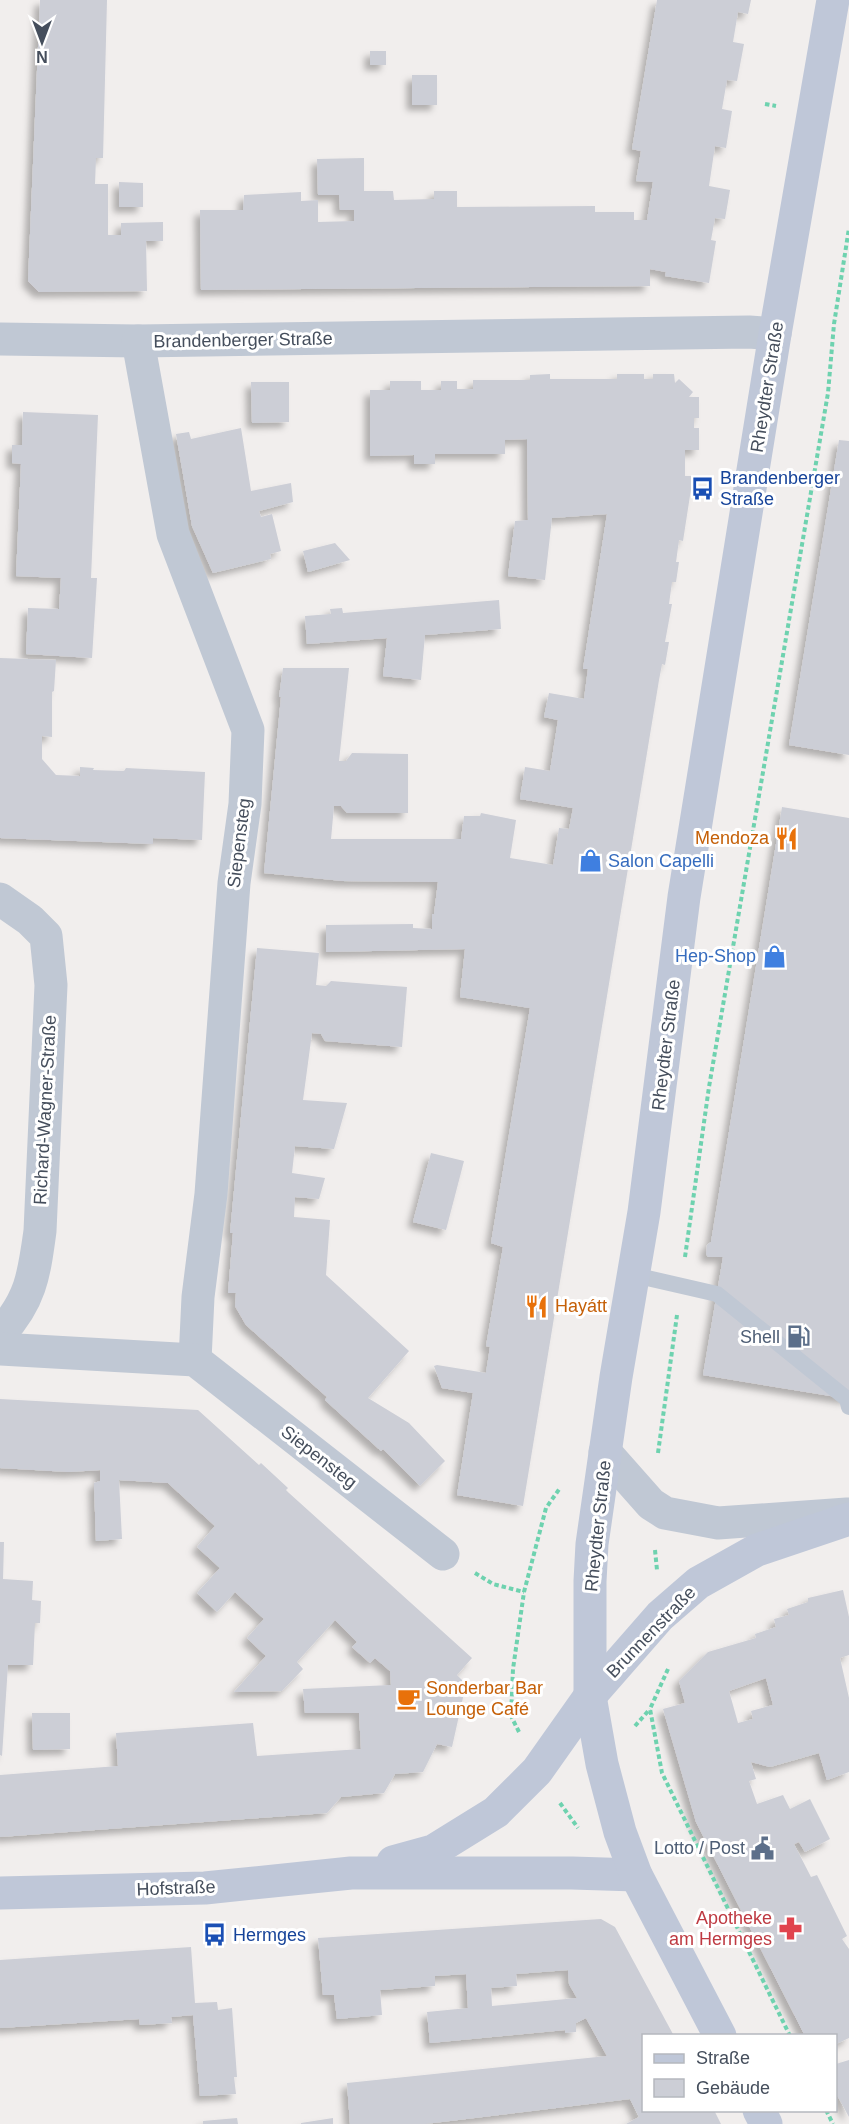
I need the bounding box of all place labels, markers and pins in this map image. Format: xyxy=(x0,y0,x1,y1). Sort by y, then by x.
place label: Brandenberger Straße xyxy=(720,468,840,509)
bus stop icon: Brandenberger Straße xyxy=(689,475,715,501)
restaurant icon: Mendoza xyxy=(774,825,800,851)
place label: Mendoza xyxy=(695,828,770,848)
shop icon: Salon Capelli xyxy=(577,848,603,874)
place label: Salon Capelli xyxy=(608,851,714,871)
shop icon: Hep-Shop xyxy=(761,943,787,969)
place label: Hep-Shop xyxy=(675,946,756,966)
restaurant icon: Hayátt xyxy=(524,1293,550,1319)
place label: Hayátt xyxy=(555,1296,607,1316)
fuel station icon: Shell xyxy=(785,1324,811,1350)
place label: Shell xyxy=(740,1327,780,1347)
place label: Sonderbar Bar Lounge Café xyxy=(426,1678,543,1719)
cafe icon: Sonderbar Bar Lounge Café xyxy=(395,1685,421,1711)
public building icon: Lotto / Post xyxy=(750,1835,776,1861)
place label: Lotto / Post xyxy=(654,1838,745,1858)
place label: Apotheke am Hermges xyxy=(669,1908,772,1949)
pharmacy icon: Apotheke am Hermges xyxy=(777,1915,803,1941)
bus stop icon: Hermges xyxy=(202,1922,228,1948)
place label: Hermges xyxy=(233,1925,306,1945)

